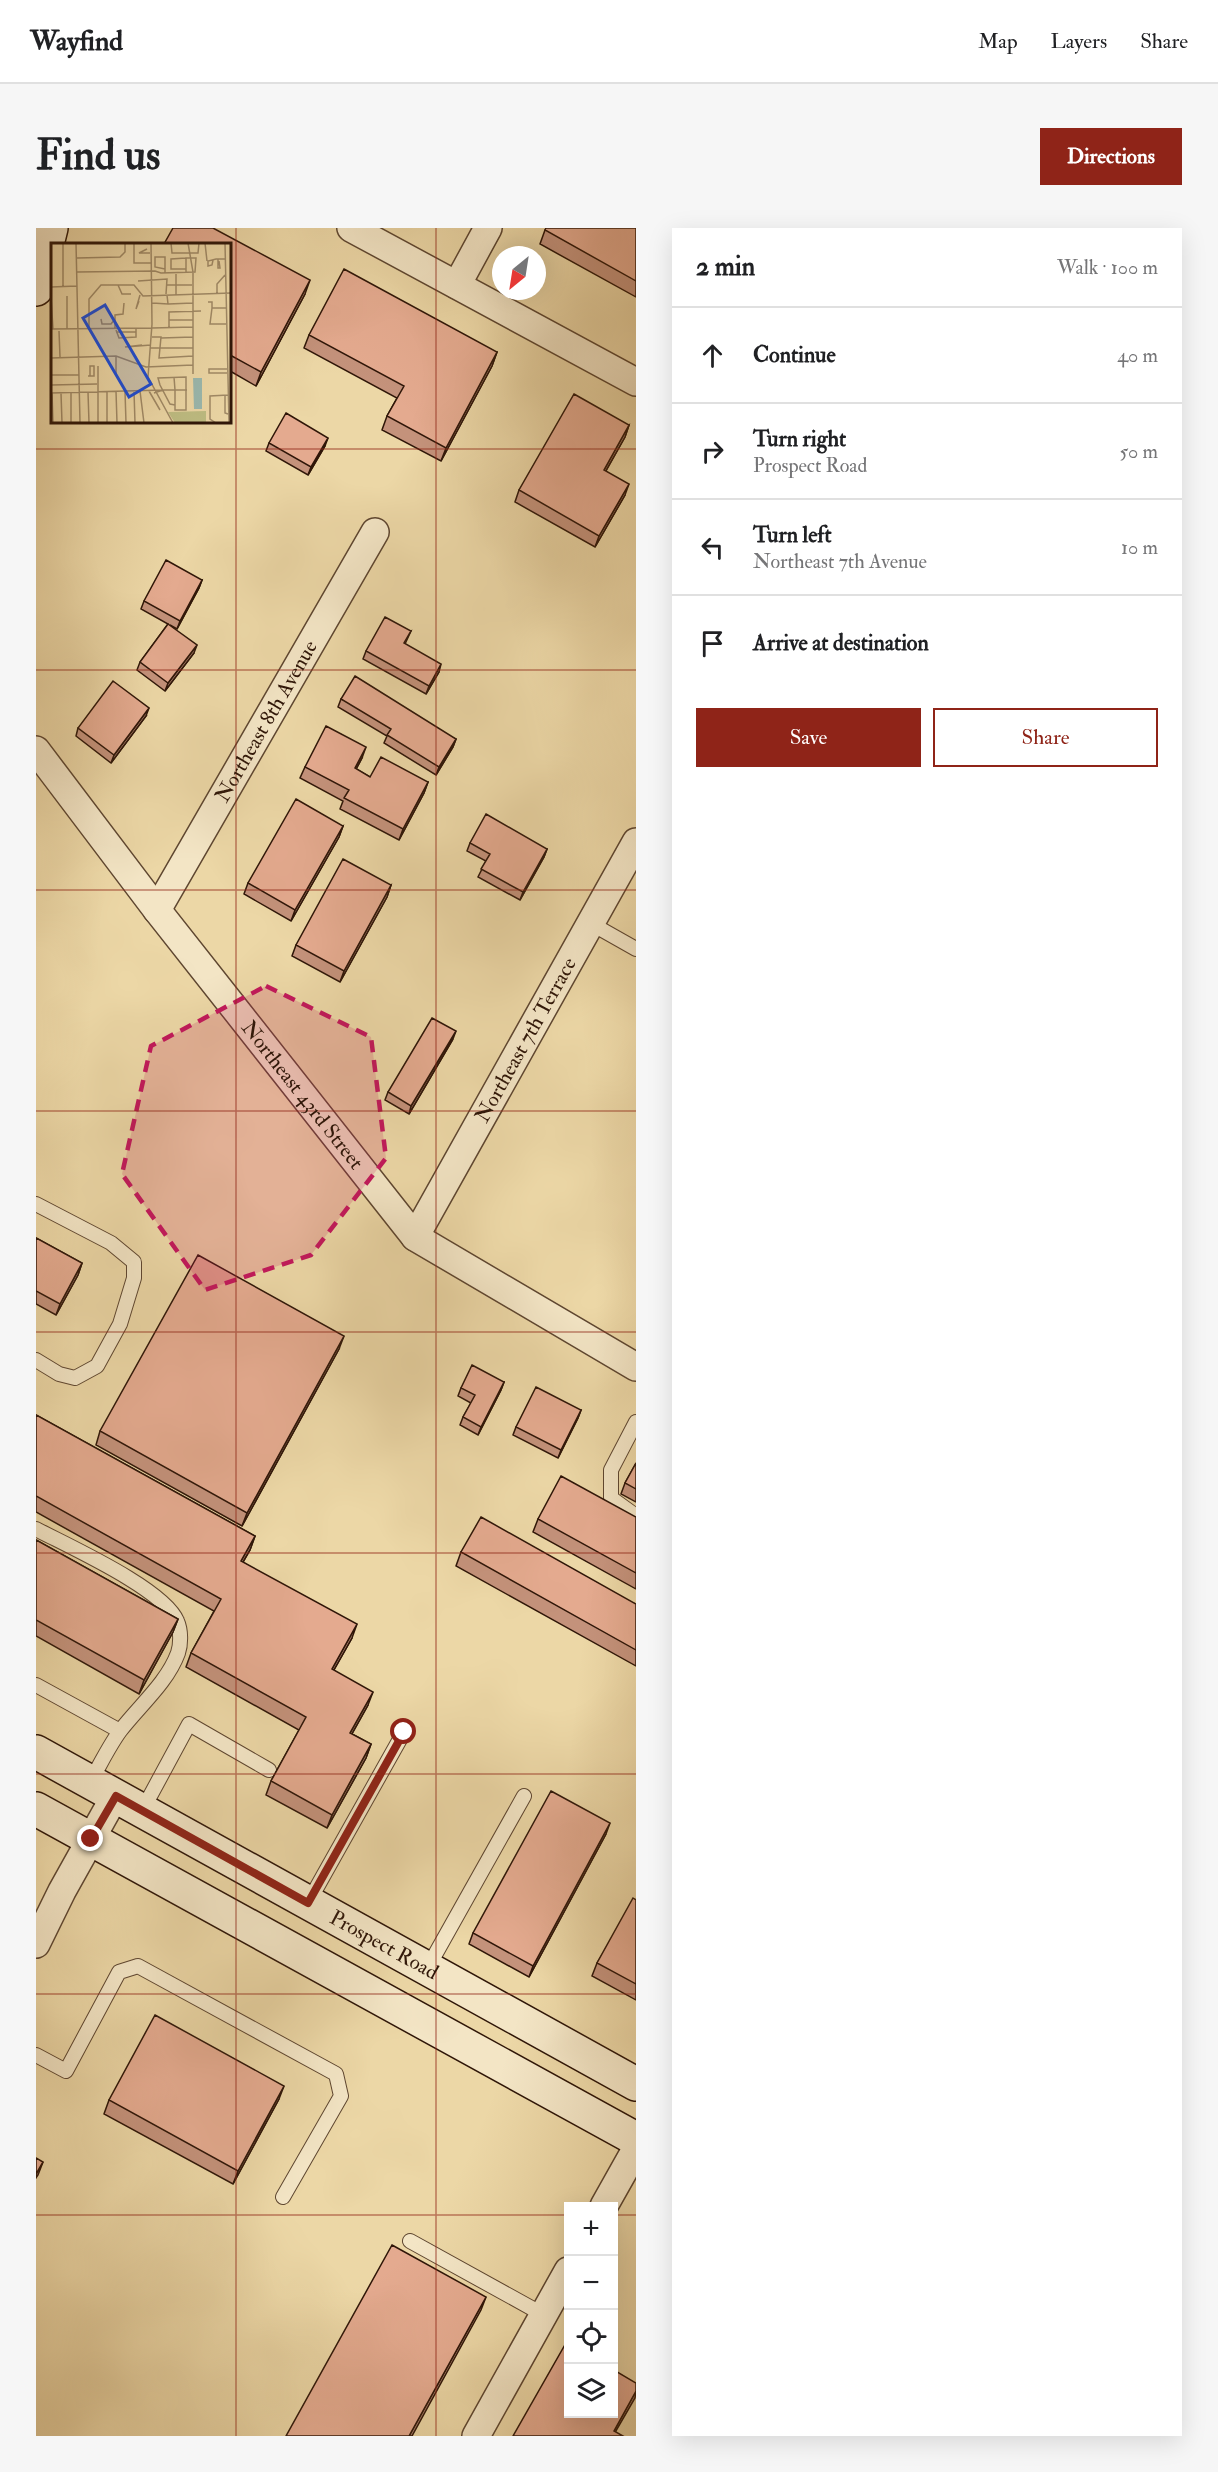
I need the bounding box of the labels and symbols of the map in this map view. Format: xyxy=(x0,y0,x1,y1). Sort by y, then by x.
inset map xyxy=(51,243,231,423)
north arrow xyxy=(492,246,546,300)
street label: Northeast 8th Avenue xyxy=(209,635,324,807)
street label: Northeast 7th Terrace xyxy=(469,952,583,1127)
street label: Northeast 43rd Street xyxy=(235,1015,370,1175)
route start xyxy=(390,1718,416,1744)
route end xyxy=(77,1825,103,1851)
street label: Prospect Road xyxy=(325,1904,444,1986)

